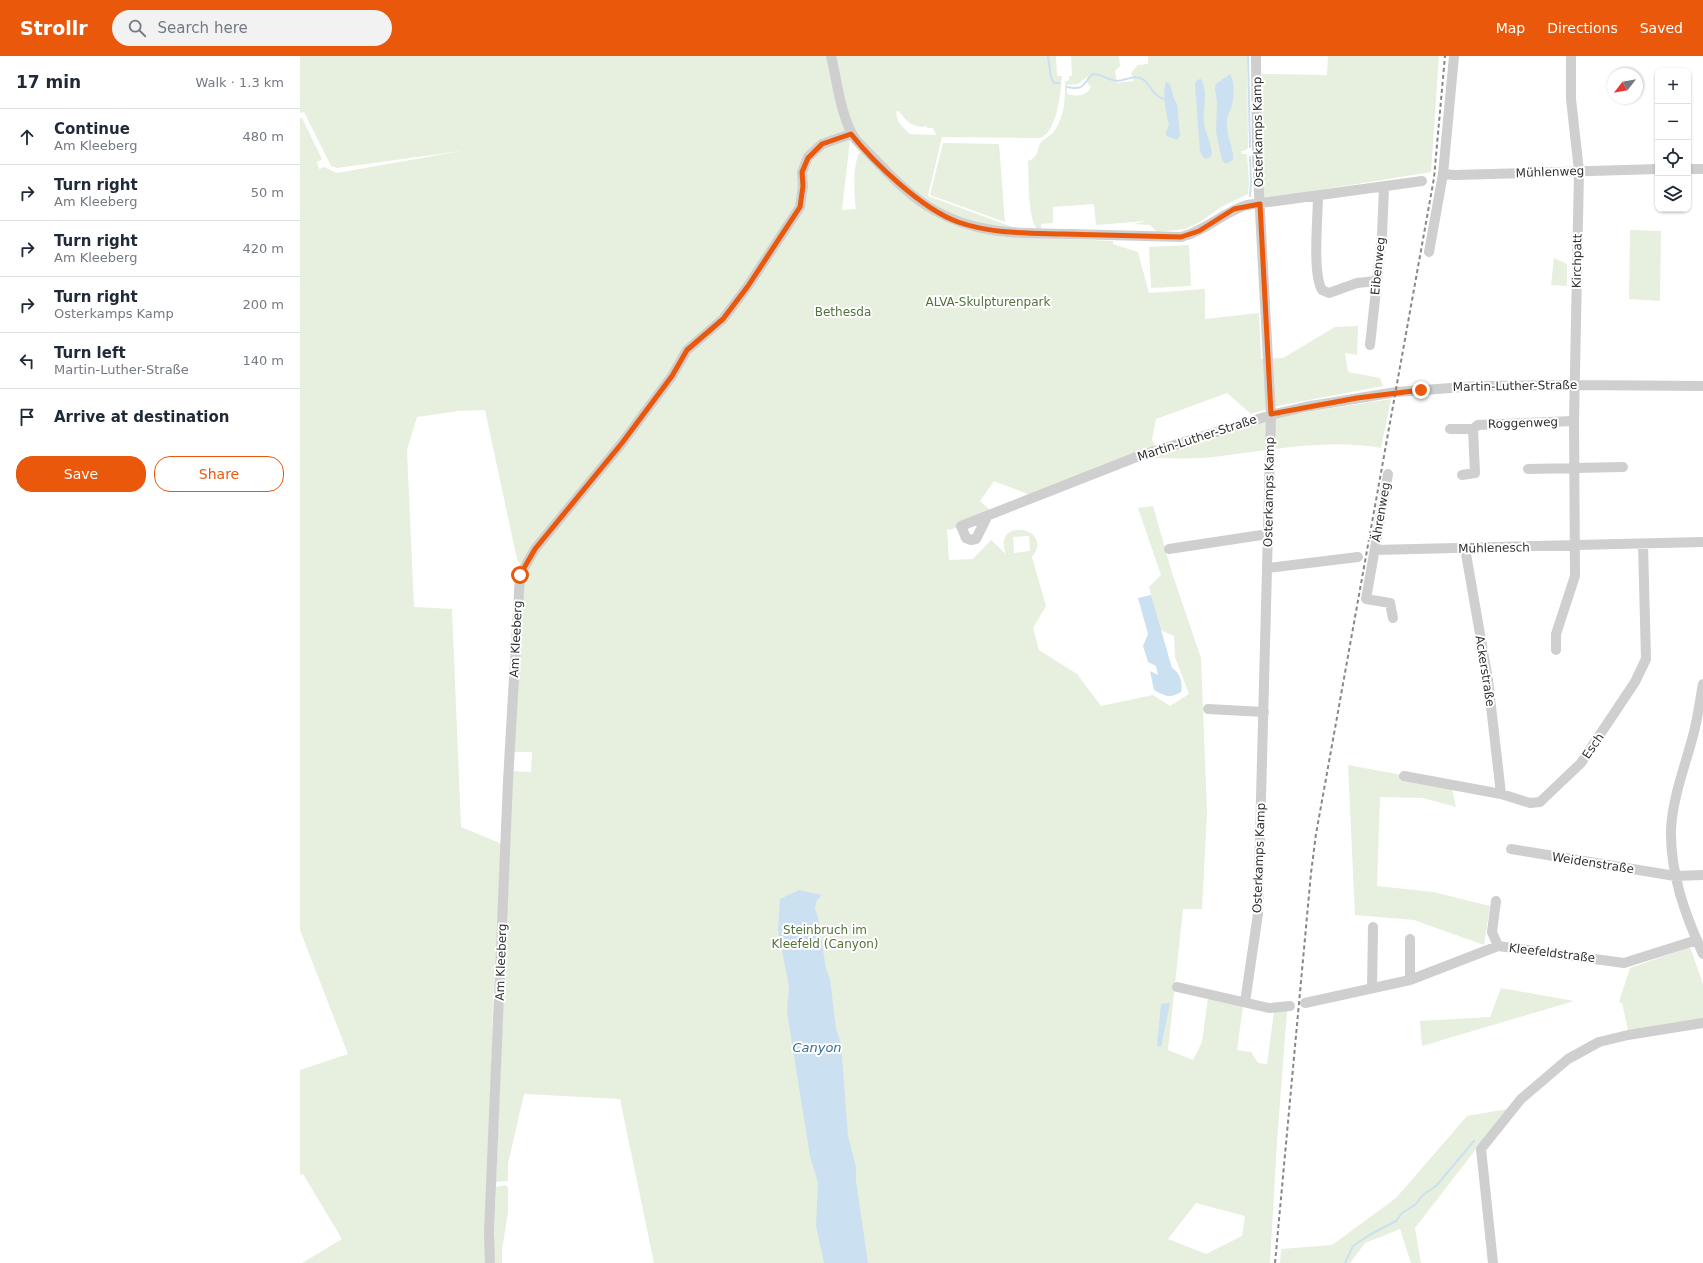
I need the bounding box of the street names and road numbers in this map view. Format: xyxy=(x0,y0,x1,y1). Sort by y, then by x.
street label: Osterkamps Kamp xyxy=(1250,77,1266,187)
street label: Mühlenweg xyxy=(1515,164,1585,180)
street label: Kirchpatt xyxy=(1570,233,1584,288)
street label: Eibenweg xyxy=(1368,236,1388,296)
street label: Martin-Luther-Straße xyxy=(1453,378,1577,394)
street label: Martin-Luther-Straße xyxy=(1136,412,1258,464)
street label: Roggenweg xyxy=(1488,415,1558,431)
street label: Osterkamps Kamp xyxy=(1261,437,1277,547)
street label: Ährenweg xyxy=(1368,481,1393,543)
street label: Mühlenesch xyxy=(1458,540,1530,556)
street label: Am Kleeberg xyxy=(507,600,525,678)
street label: Ackerstraße xyxy=(1472,635,1498,707)
street label: Esch xyxy=(1579,730,1607,762)
street label: Osterkamps Kamp xyxy=(1250,803,1268,913)
street label: Weidenstraße xyxy=(1551,850,1635,876)
street label: Am Kleeberg xyxy=(493,923,509,1001)
street label: Kleefeldstraße xyxy=(1508,941,1596,965)

